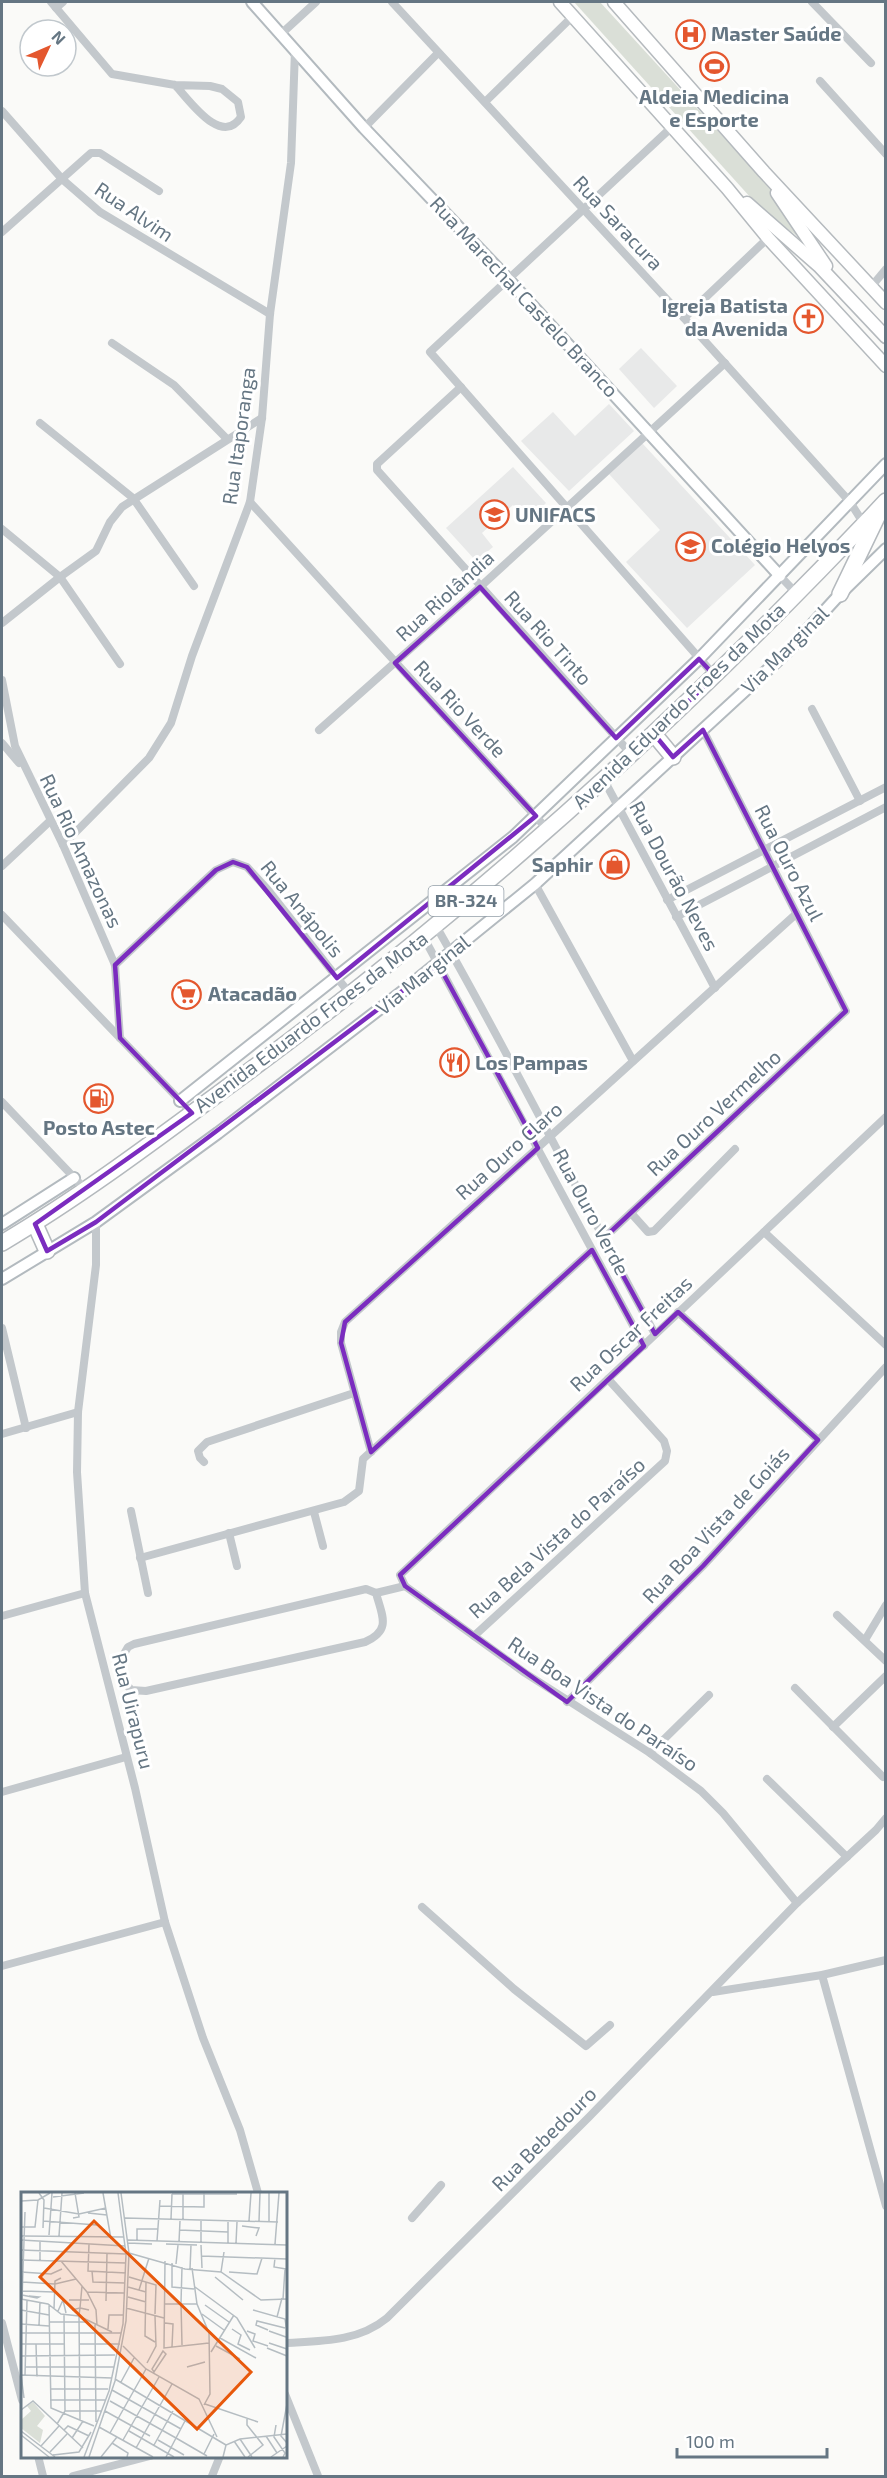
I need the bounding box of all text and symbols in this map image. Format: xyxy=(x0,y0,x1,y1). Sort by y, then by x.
north arrow xyxy=(18,18,78,78)
hospital icon: Master Saúde xyxy=(674,18,706,50)
place label: Master Saúde xyxy=(711,21,841,45)
text: N xyxy=(48,26,70,48)
sports icon: Aldeia Medicina e Esporte xyxy=(698,51,730,83)
place label: Aldeia Medicina e Esporte xyxy=(639,84,789,131)
street label: Rua Saracura xyxy=(569,170,669,275)
street label: Rua Alvim xyxy=(91,176,178,246)
street label: Rua Marechal Castelo Branco xyxy=(426,191,624,401)
place label: Igreja Batista da Avenida xyxy=(661,293,788,340)
church icon: Igreja Batista da Avenida xyxy=(793,302,825,334)
street label: Rua Itaporanga xyxy=(216,366,260,506)
school or university icon: UNIFACS xyxy=(478,499,510,531)
place label: UNIFACS xyxy=(515,502,596,526)
school or university icon: Colégio Helyos xyxy=(674,530,706,562)
place label: Colégio Helyos xyxy=(711,533,850,558)
street label: Rua Riolândia xyxy=(390,545,498,646)
street label: Rua Rio Tinto xyxy=(500,585,597,690)
street label: Avenida Eduardo Froes da Mota xyxy=(567,597,790,813)
street label: Via Marginal xyxy=(736,601,833,698)
street label: Rua Rio Verde xyxy=(410,655,512,762)
street label: Rua Rio Amazonas xyxy=(36,770,128,931)
street label: Rua Dourão Neves xyxy=(625,797,724,955)
street label: Rua Ouro Azul xyxy=(750,800,829,925)
shop icon: Saphir xyxy=(598,849,630,881)
place label: Saphir xyxy=(532,852,593,876)
street label: Rua Anápolis xyxy=(256,855,349,962)
road number: BR-324 xyxy=(428,886,504,916)
street label: Avenida Eduardo Froes da Mota xyxy=(189,926,432,1117)
street label: Via Marginal xyxy=(371,929,474,1019)
supermarket icon: Atacadão xyxy=(171,978,203,1010)
place label: Atacadão xyxy=(208,981,297,1005)
street label: Rua Ouro Vermelho xyxy=(641,1044,785,1181)
restaurant icon: Los Pampas xyxy=(438,1047,470,1079)
place label: Los Pampas xyxy=(475,1050,588,1074)
fuel station icon: Posto Astec xyxy=(83,1082,115,1114)
street label: Rua Ouro Claro xyxy=(450,1096,567,1204)
place label: Posto Astec xyxy=(43,1115,155,1139)
street label: Rua Ouro Verde xyxy=(549,1144,635,1279)
street label: Rua Oscar Freitas xyxy=(564,1271,696,1396)
street label: Rua Boa Vista de Goiás xyxy=(637,1441,794,1607)
street label: Rua Bela Vista do Paraíso xyxy=(463,1452,649,1623)
street label: Rua Boa Vista do Paraíso xyxy=(504,1631,703,1776)
street label: Rua Uirapuru xyxy=(108,1650,160,1771)
street label: Rua Bebedouro xyxy=(486,2081,601,2196)
inset map xyxy=(21,2192,286,2457)
scale bar xyxy=(677,2421,827,2459)
text: 100 m xyxy=(686,2430,735,2452)

